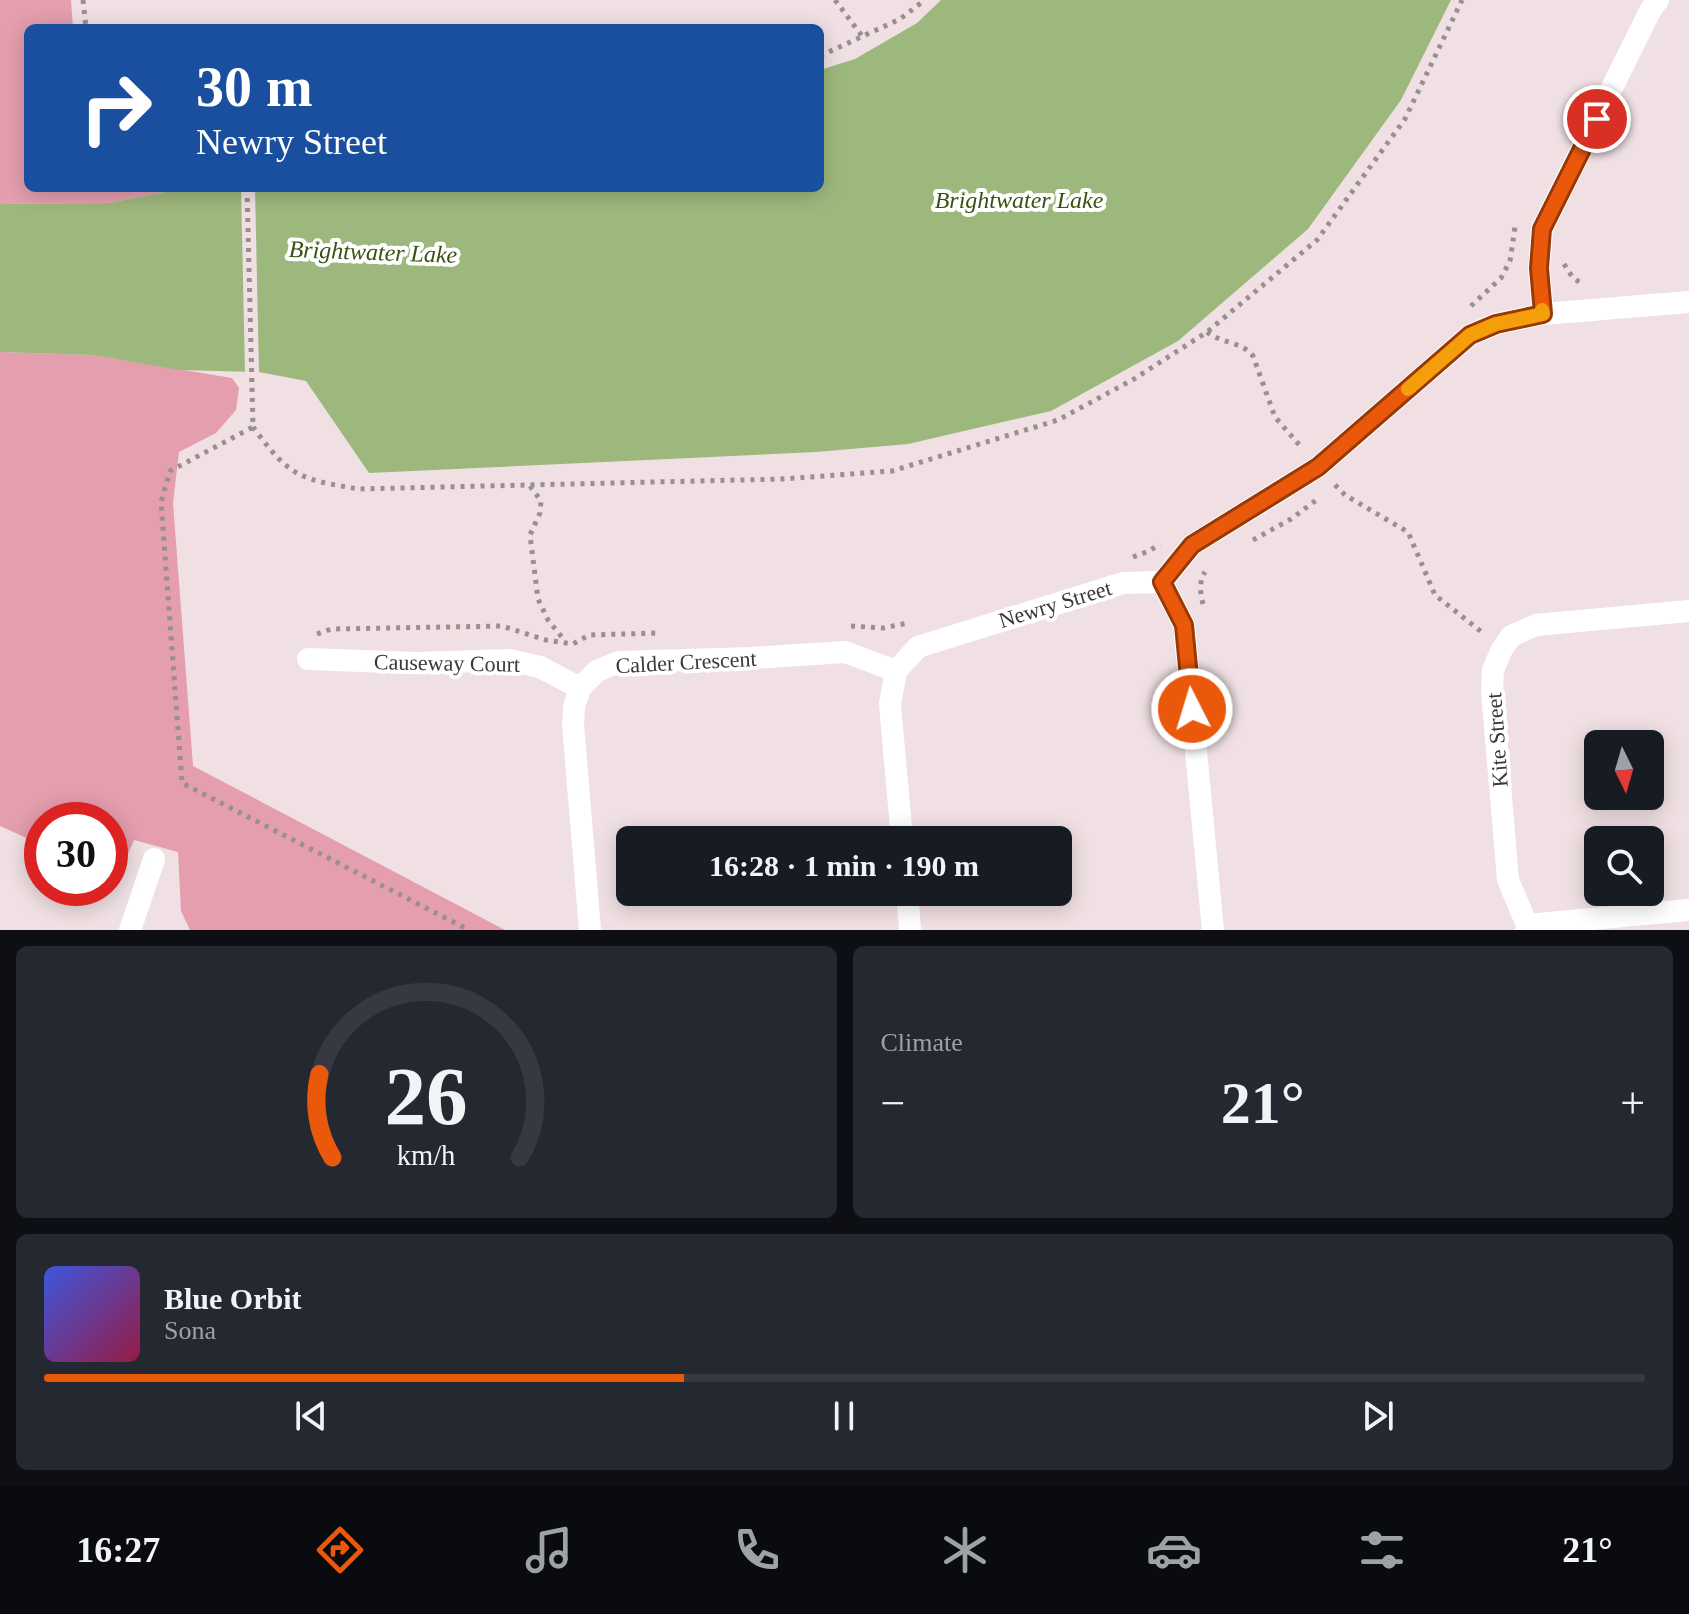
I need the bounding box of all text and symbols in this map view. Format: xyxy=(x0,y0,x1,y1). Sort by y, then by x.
icon: right xyxy=(64,56,168,160)
text: 30 m xyxy=(196,56,313,118)
pin xyxy=(1563,85,1631,153)
icon: arrive xyxy=(1575,97,1619,141)
text: Newry Street xyxy=(196,122,387,162)
water label: Brightwater Lake xyxy=(935,187,1104,213)
water label: Brightwater Lake xyxy=(288,236,458,268)
street label: Newry Street xyxy=(996,575,1114,633)
street label: Calder Crescent xyxy=(615,646,757,678)
street label: Causeway Court xyxy=(374,649,520,677)
position arrow xyxy=(1150,667,1234,751)
street label: Kite Street xyxy=(1481,692,1513,788)
north arrow xyxy=(1584,730,1664,810)
map controls xyxy=(1584,730,1664,906)
speed limit sign: 30 xyxy=(24,802,128,906)
button: search xyxy=(1584,826,1664,906)
text: 16:28 · 1 min · 190 m xyxy=(709,849,979,882)
text: Climate xyxy=(881,1028,963,1057)
text: 26 xyxy=(385,1050,468,1142)
text: 21° xyxy=(1221,1070,1305,1136)
text: − xyxy=(881,1079,905,1128)
text: + xyxy=(1620,1079,1645,1128)
text: km/h xyxy=(397,1140,456,1171)
text: Blue Orbit xyxy=(164,1282,302,1315)
text: Sona xyxy=(164,1316,216,1345)
icon: previous xyxy=(289,1394,333,1438)
icon: pause xyxy=(822,1394,866,1438)
icon: next xyxy=(1356,1394,1400,1438)
icon: directions xyxy=(312,1522,368,1578)
icon: music xyxy=(521,1522,577,1578)
icon: phone xyxy=(729,1522,785,1578)
icon: climate xyxy=(937,1522,993,1578)
icon: car xyxy=(1146,1522,1202,1578)
icon: filters xyxy=(1354,1522,1410,1578)
text: 16:27 xyxy=(76,1530,160,1570)
text: 21° xyxy=(1562,1530,1613,1570)

